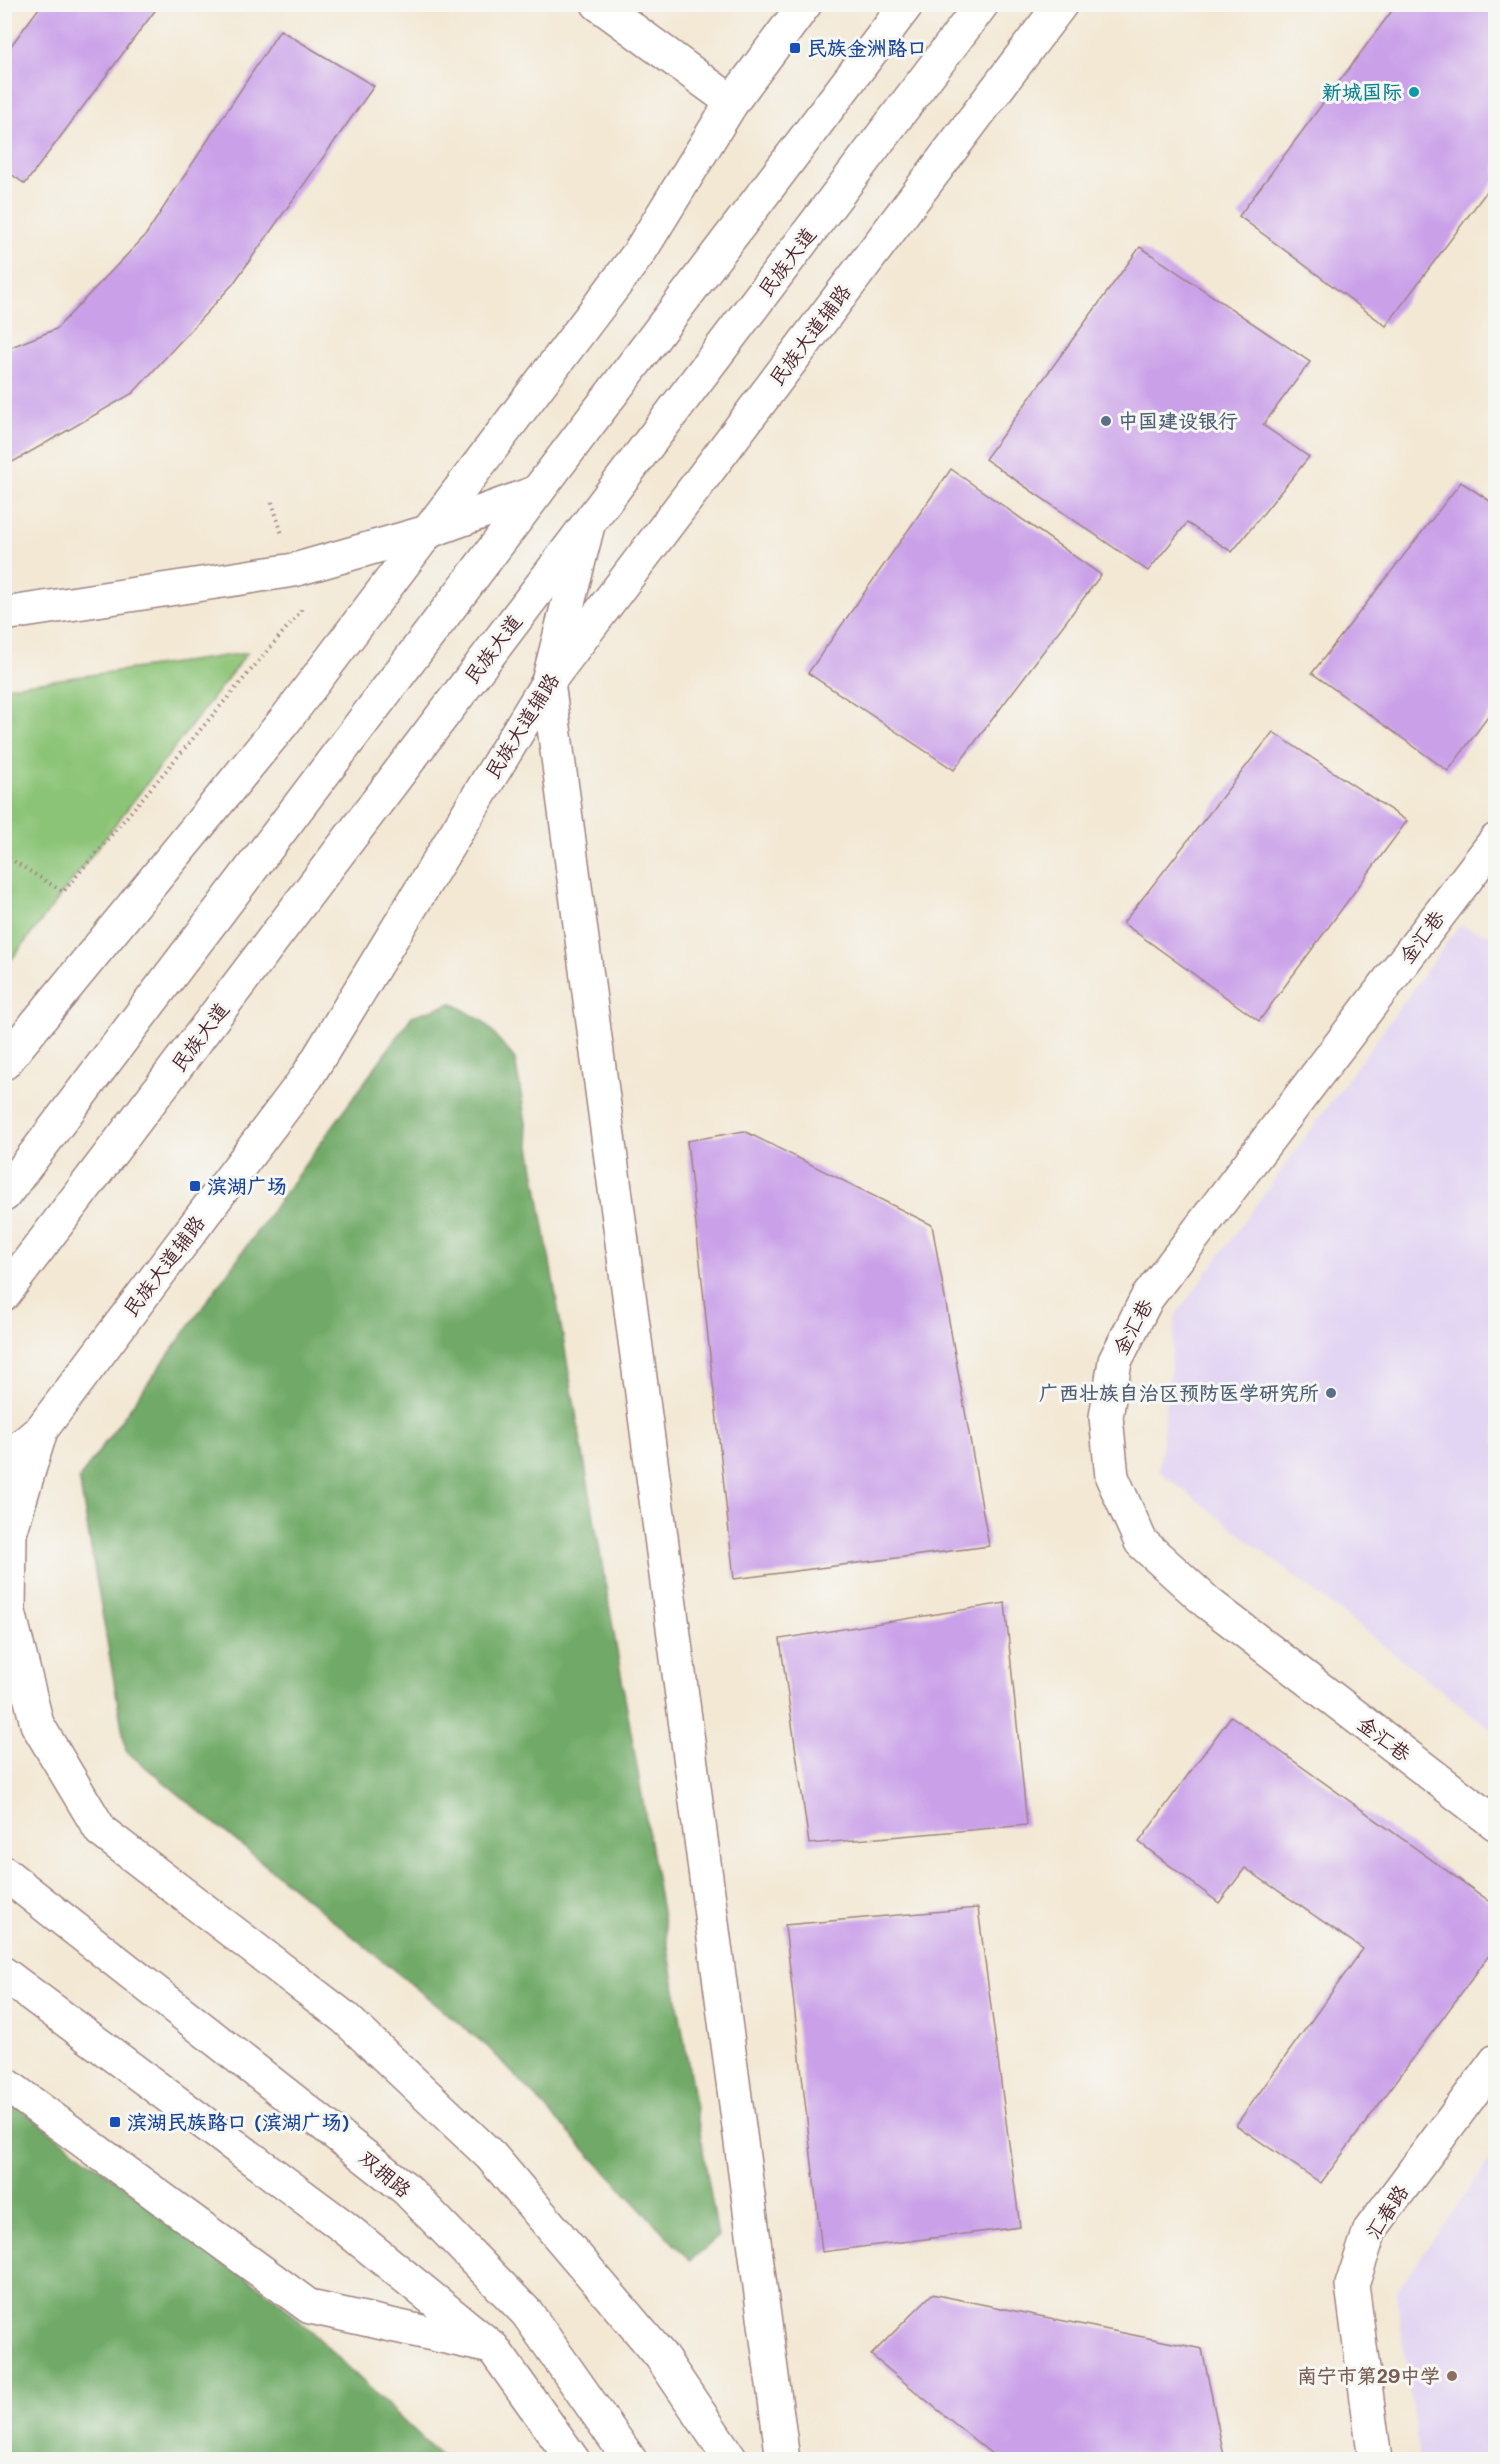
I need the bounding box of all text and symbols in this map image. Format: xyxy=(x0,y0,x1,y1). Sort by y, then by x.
place label: 民族金洲路口 xyxy=(807,34,927,60)
marker: 民族金洲路口 xyxy=(788,41,802,55)
place label: 新城国际 xyxy=(1322,78,1402,104)
marker: 新城国际 xyxy=(1407,85,1421,99)
street label: 民族大道 xyxy=(752,222,821,301)
street label: 民族大道辅路 xyxy=(763,278,856,390)
place label: 中国建设银行 xyxy=(1118,407,1238,433)
marker: 中国建设银行 xyxy=(1099,414,1113,428)
street label: 民族大道 xyxy=(458,609,527,688)
street label: 民族大道辅路 xyxy=(478,667,565,783)
street label: 金汇巷 xyxy=(1393,904,1450,968)
street label: 民族大道 xyxy=(165,997,234,1076)
place label: 滨湖广场 xyxy=(207,1172,287,1198)
marker: 滨湖广场 xyxy=(188,1179,202,1193)
street label: 民族大道辅路 xyxy=(117,1209,210,1321)
street label: 金汇巷 xyxy=(1107,1293,1158,1359)
place label: 广西壮族自治区预防医学研究所 xyxy=(1039,1379,1319,1405)
marker: 广西壮族自治区预防医学研究所 xyxy=(1324,1386,1338,1400)
street label: 金汇巷 xyxy=(1353,1710,1417,1767)
place label: 滨湖民族路口 (滨湖广场) xyxy=(127,2108,349,2134)
marker: 滨湖民族路口 (滨湖广场) xyxy=(108,2115,122,2129)
street label: 双拥路 xyxy=(354,2144,418,2203)
street label: 汇春路 xyxy=(1359,2178,1414,2244)
place label: 南宁市第29中学 xyxy=(1297,2362,1440,2388)
marker: 南宁市第29中学 xyxy=(1445,2369,1459,2383)

